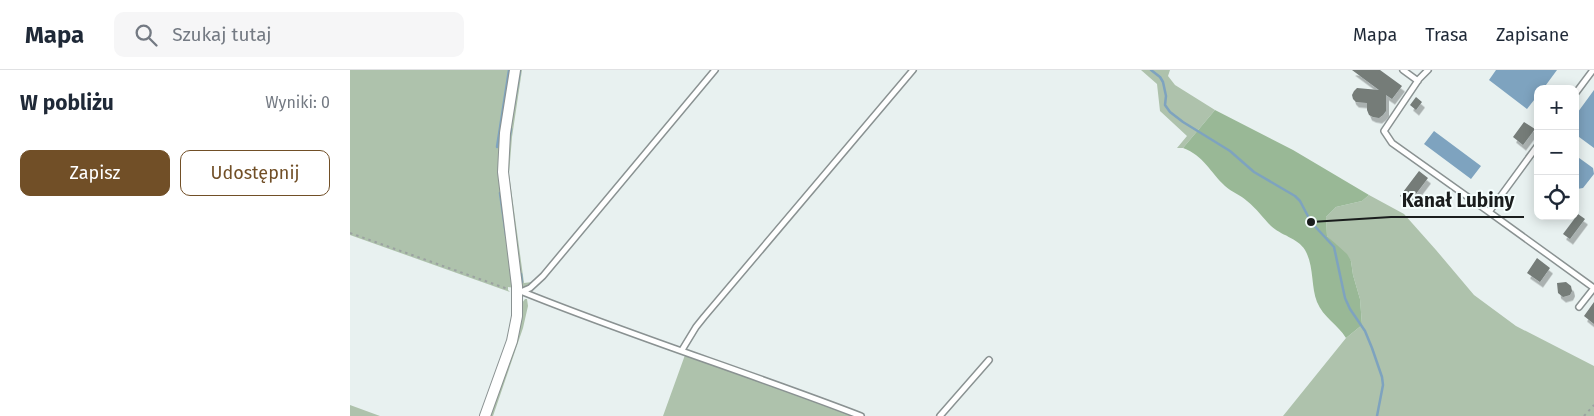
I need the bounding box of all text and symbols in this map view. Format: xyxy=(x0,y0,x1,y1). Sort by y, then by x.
search box xyxy=(114,12,464,57)
text: Mapa xyxy=(25,21,84,49)
icon: search xyxy=(132,21,160,49)
text: Szukaj tutaj xyxy=(172,23,272,46)
text: Mapa xyxy=(1353,24,1397,46)
text: Trasa xyxy=(1425,24,1468,46)
text: Zapisane xyxy=(1496,24,1569,46)
map controls xyxy=(1534,85,1579,220)
button: + xyxy=(1534,85,1579,130)
text: W pobliżu xyxy=(20,90,114,116)
text: Wyniki: 0 xyxy=(265,93,330,112)
button: − xyxy=(1534,130,1579,175)
button: Zapisz xyxy=(20,150,170,196)
button: Udostępnij xyxy=(180,150,330,196)
button: locate xyxy=(1534,175,1579,220)
callout: Kanał Lubiny xyxy=(1391,183,1524,217)
text: Kanał Lubiny xyxy=(1402,189,1514,212)

